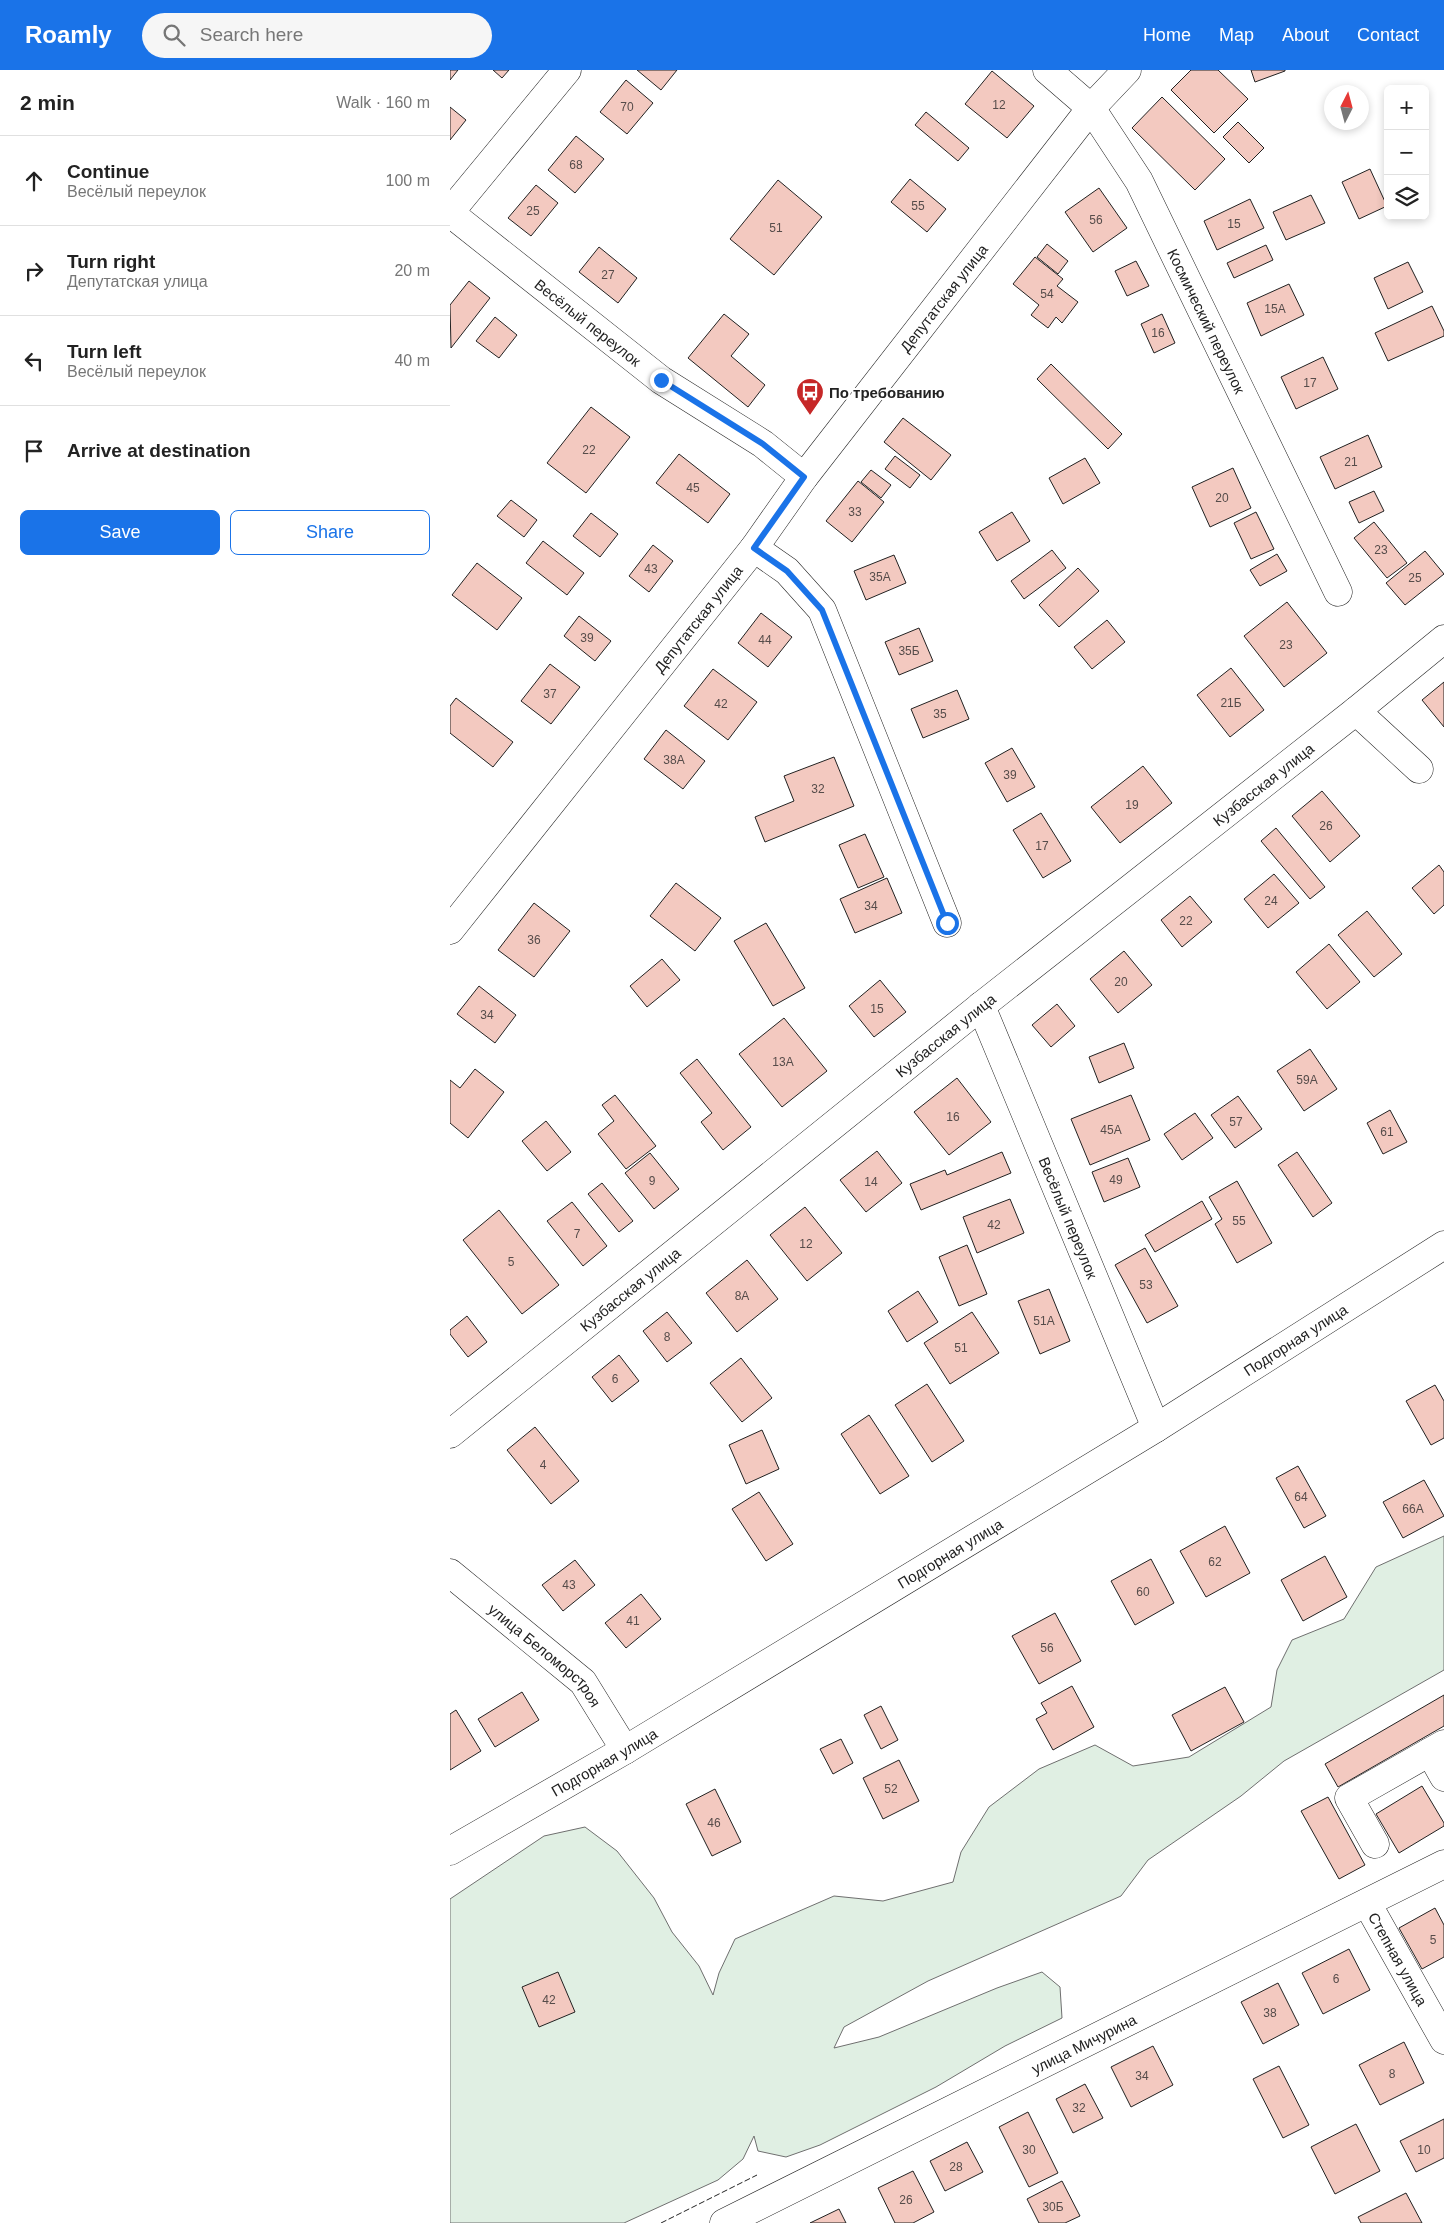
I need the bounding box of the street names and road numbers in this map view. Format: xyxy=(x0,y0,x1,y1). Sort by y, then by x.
street label: Депутатская улица xyxy=(896,240,991,355)
street label: Космический переулок xyxy=(1165,246,1249,396)
street label: Весёлый переулок xyxy=(532,275,645,370)
street label: Депутатская улица xyxy=(650,561,746,675)
street label: Кузбасская улица xyxy=(1209,739,1317,829)
street label: Кузбасская улица xyxy=(892,989,999,1080)
street label: Весёлый переулок xyxy=(1036,1154,1102,1281)
street label: Кузбасская улица xyxy=(576,1243,684,1334)
street label: Подгорная улица xyxy=(1240,1300,1351,1379)
street label: Подгорная улица xyxy=(894,1514,1006,1591)
street label: улица Беломорстроя xyxy=(485,1600,605,1710)
street label: Подгорная улица xyxy=(548,1724,661,1799)
street label: Степная улица xyxy=(1365,1909,1432,2009)
street label: улица Мичурина xyxy=(1029,2010,1140,2077)

